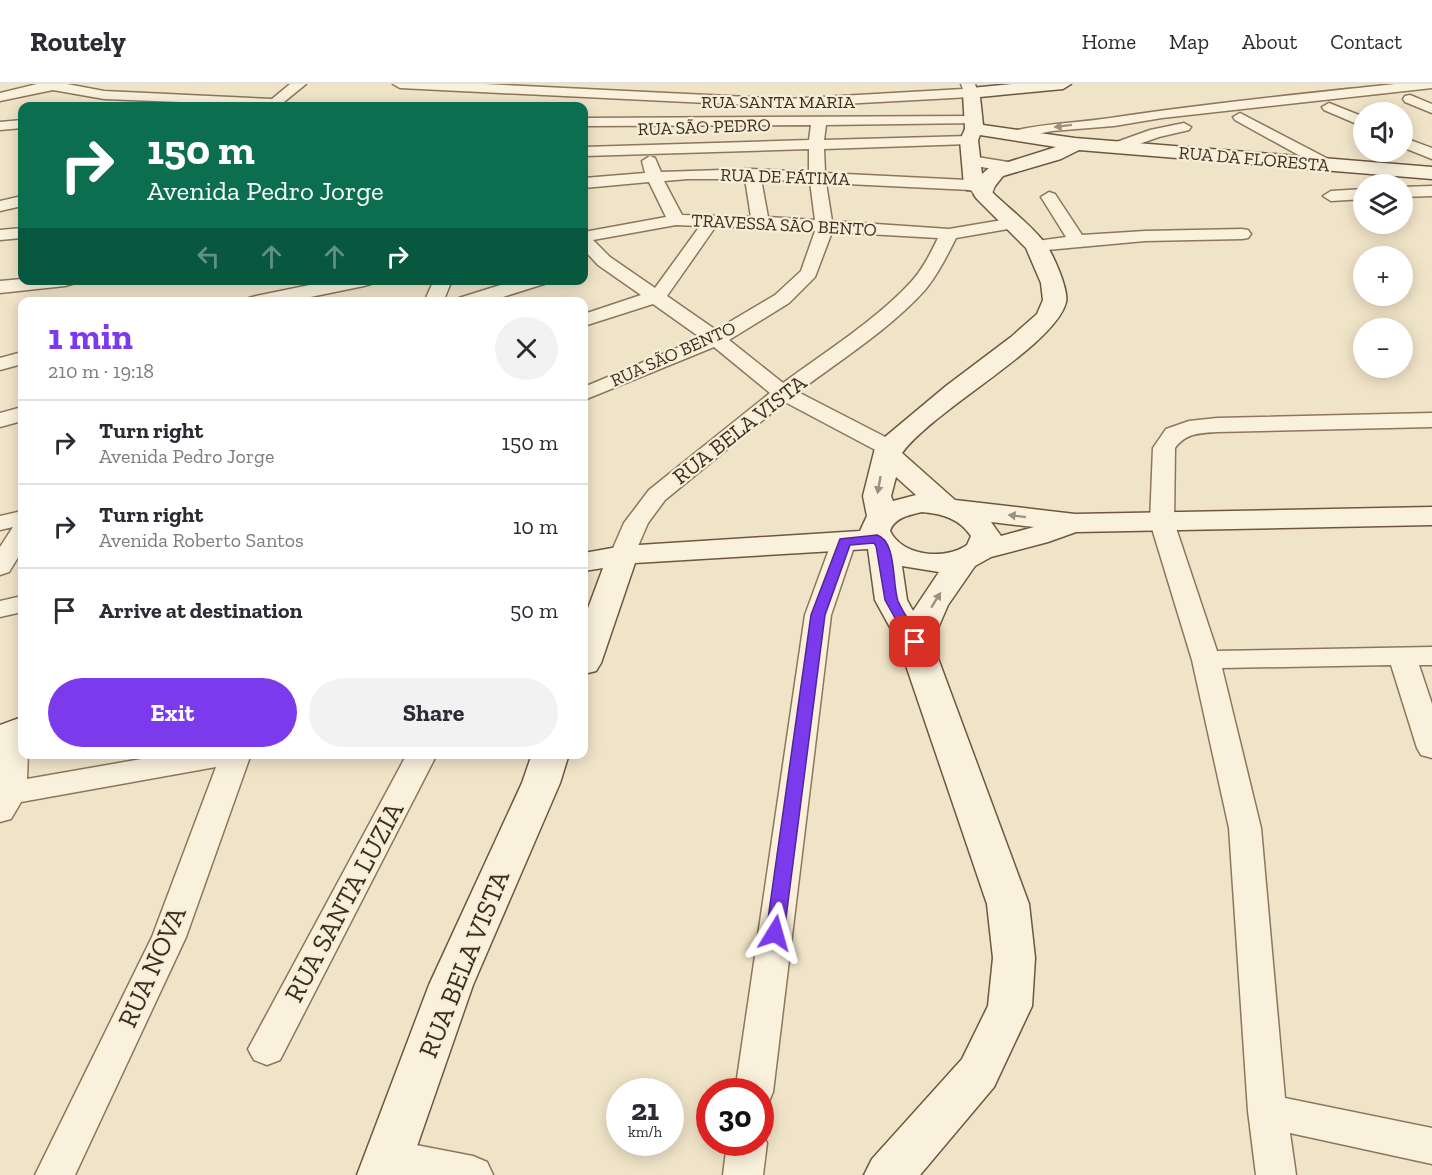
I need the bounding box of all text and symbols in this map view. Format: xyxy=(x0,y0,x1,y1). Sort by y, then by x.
text: Routely xyxy=(30,25,126,58)
text: Home xyxy=(1082,29,1136,54)
text: Map xyxy=(1169,29,1209,54)
text: About xyxy=(1242,29,1297,54)
text: Contact xyxy=(1330,29,1402,54)
street label: RUA SANTA MARIA xyxy=(701,91,855,113)
map controls xyxy=(1353,102,1413,378)
button: sound xyxy=(1353,102,1413,162)
street label: RUA SÃO PEDRO xyxy=(637,114,771,140)
one-way arrow xyxy=(1054,121,1073,130)
text: 150 m xyxy=(147,124,255,175)
icon: right xyxy=(48,126,126,204)
street label: RUA DA FLORESTA xyxy=(1178,141,1331,177)
street label: RUA DE FÁTIMA xyxy=(720,164,850,190)
button: layers xyxy=(1353,174,1413,234)
text: Avenida Pedro Jorge xyxy=(147,175,384,207)
street label: TRAVESSA SÃO BENTO xyxy=(691,209,877,241)
icon: left xyxy=(192,240,225,273)
icon: ahead xyxy=(255,240,288,273)
icon: ahead xyxy=(318,240,351,273)
icon: right xyxy=(381,240,414,273)
button: + xyxy=(1353,246,1413,306)
text: 1 min xyxy=(48,315,133,358)
button: close xyxy=(495,317,558,380)
street label: RUA SÃO BENTO xyxy=(607,317,739,391)
button: − xyxy=(1353,318,1413,378)
text: 210 m · 19:18 xyxy=(48,359,154,383)
street label: RUA BELA VISTA xyxy=(667,368,812,490)
text: Turn right xyxy=(99,417,203,444)
icon: right xyxy=(48,426,81,459)
text: 150 m xyxy=(502,429,558,456)
text: Avenida Pedro Jorge xyxy=(99,444,274,468)
one-way arrow xyxy=(875,476,884,495)
text: Turn right xyxy=(99,501,203,528)
icon: right xyxy=(48,510,81,543)
one-way arrow xyxy=(1007,511,1026,520)
text: 10 m xyxy=(513,513,558,540)
text: Avenida Roberto Santos xyxy=(99,528,304,552)
one-way arrow xyxy=(931,592,942,608)
icon: arrive xyxy=(48,594,81,627)
text: Arrive at destination xyxy=(99,597,302,624)
text: 50 m xyxy=(510,597,558,624)
pin xyxy=(889,616,940,667)
icon: arrive xyxy=(898,625,931,658)
button: Exit xyxy=(48,678,297,747)
button: Share xyxy=(309,678,558,747)
street label: RUA SANTA LUZIA xyxy=(278,796,410,1007)
street label: RUA BELA VISTA xyxy=(412,865,516,1062)
street label: RUA NOVA xyxy=(111,901,193,1032)
position arrow xyxy=(743,901,807,965)
speed limit sign: 30 xyxy=(696,1078,774,1156)
text: 21 xyxy=(631,1092,659,1128)
text: km/h xyxy=(628,1123,662,1141)

